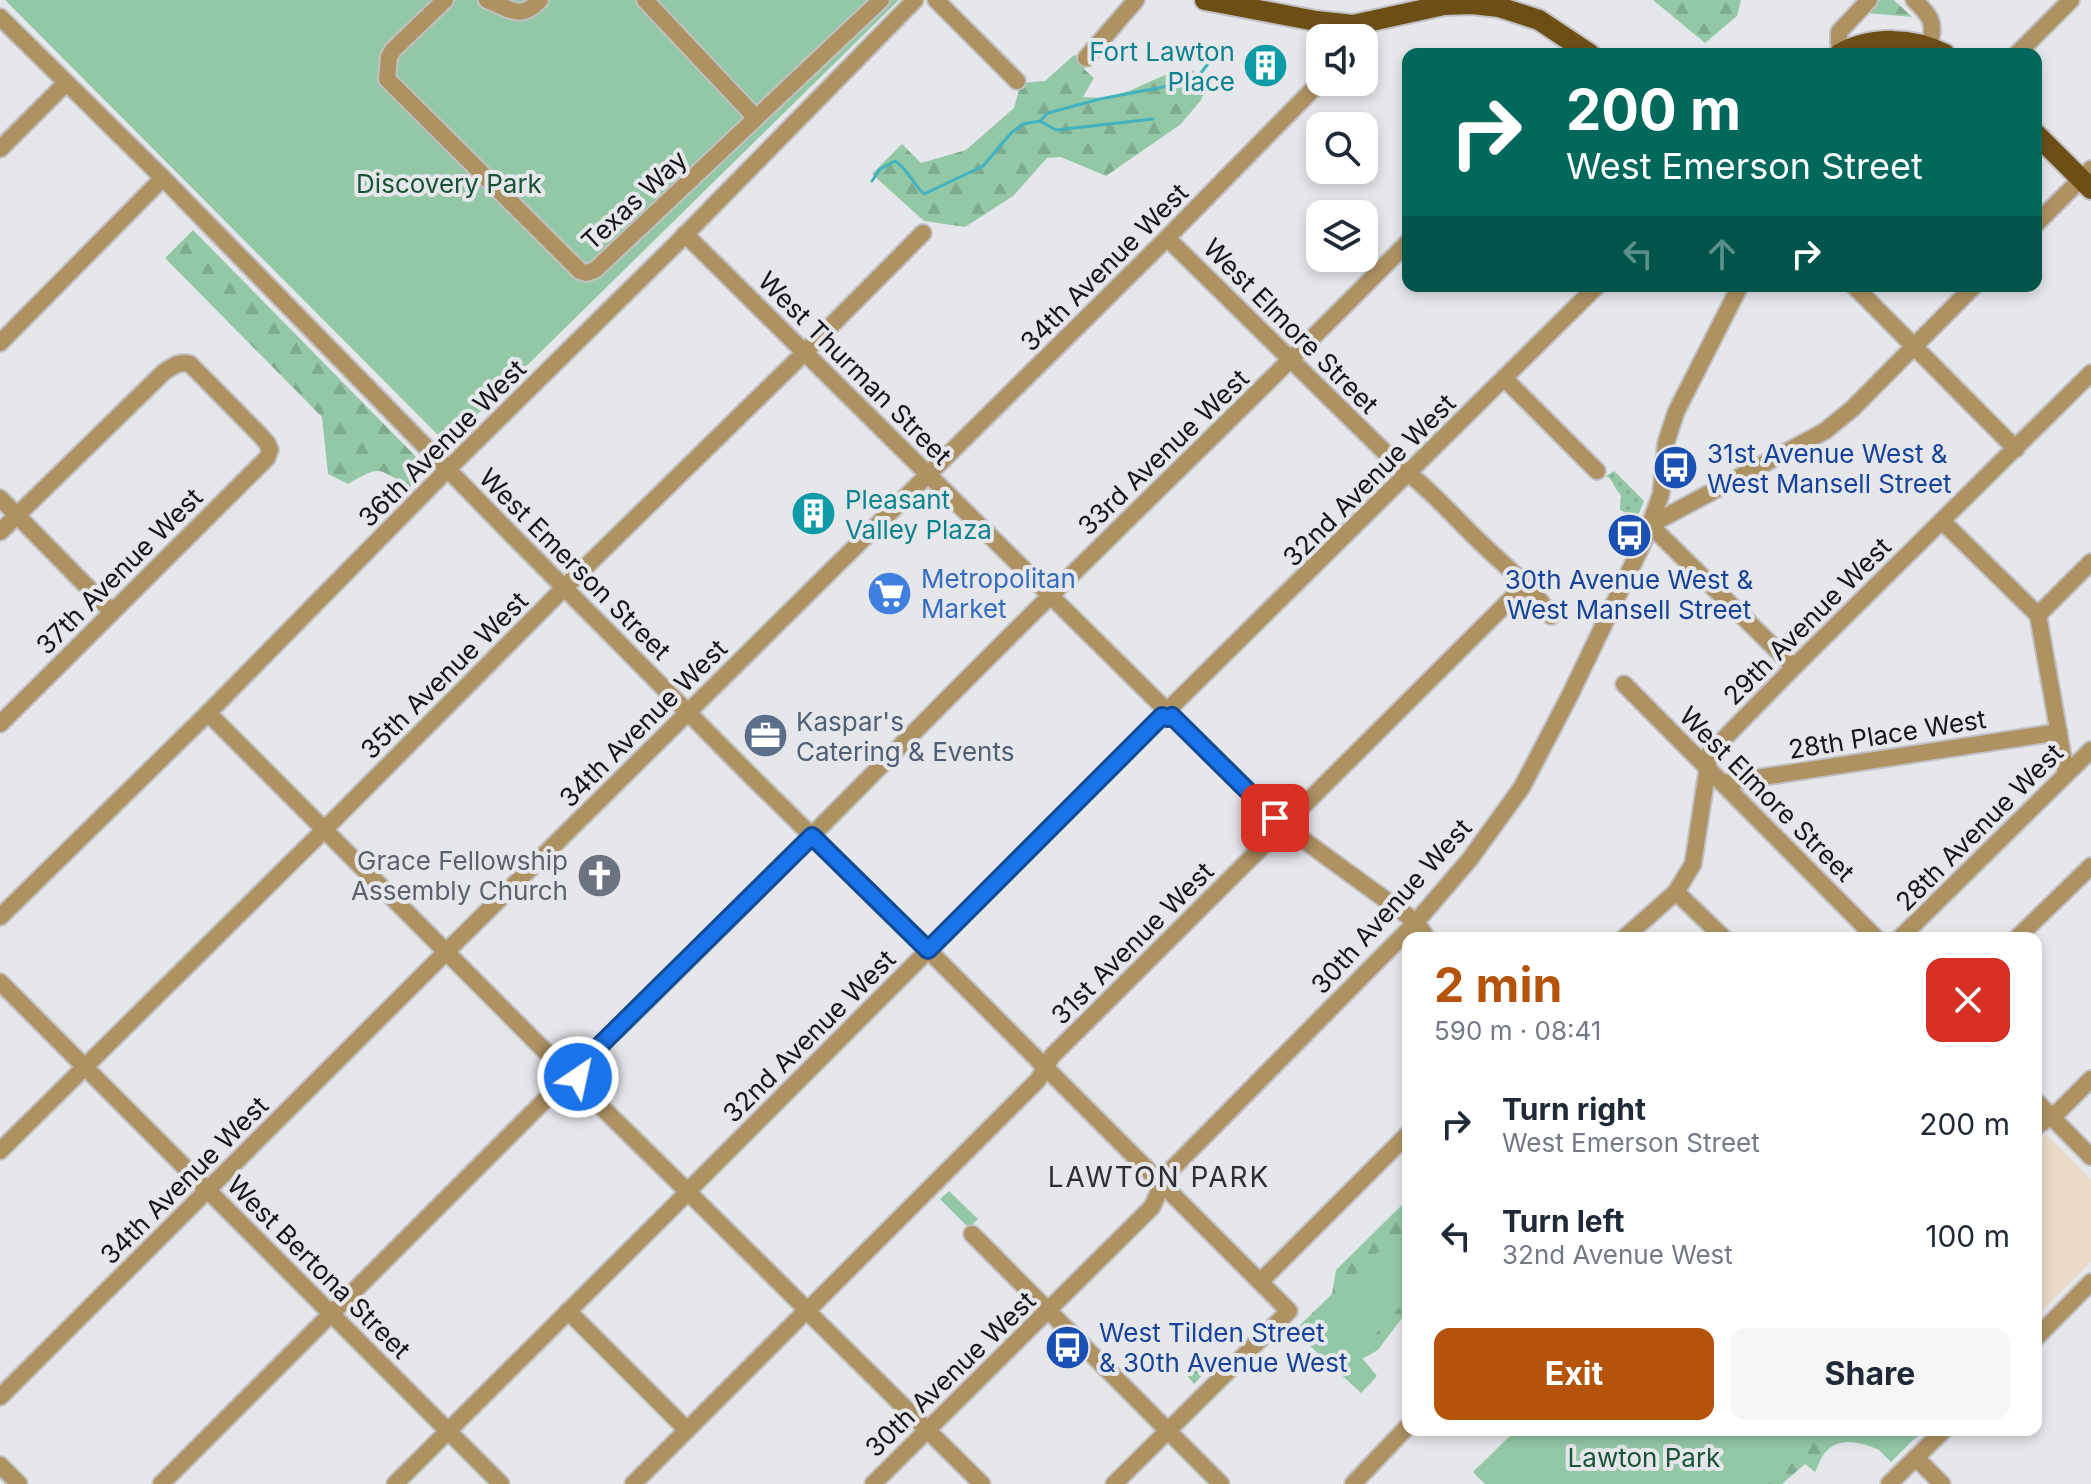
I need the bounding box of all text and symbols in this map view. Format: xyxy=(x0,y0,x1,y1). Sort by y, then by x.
map controls xyxy=(1306,24,1378,272)
button: sound xyxy=(1306,24,1378,96)
place label: Fort Lawton Place xyxy=(1089,36,1235,97)
building icon: Fort Lawton Place xyxy=(1242,42,1290,90)
text: 200 m xyxy=(1566,76,1741,144)
icon: right xyxy=(1434,80,1538,184)
button: search xyxy=(1306,112,1378,184)
street label: Texas Way xyxy=(575,144,693,256)
text: West Emerson Street xyxy=(1566,144,1923,188)
park label: Discovery Park xyxy=(356,168,542,199)
street label: 34th Avenue West xyxy=(1014,177,1194,357)
button: layers xyxy=(1306,200,1378,272)
street label: West Elmore Street xyxy=(1197,232,1385,420)
icon: left xyxy=(1616,232,1660,276)
icon: ahead xyxy=(1700,232,1744,276)
icon: right xyxy=(1784,232,1828,276)
street label: West Thurman Street xyxy=(752,265,958,471)
street label: 36th Avenue West xyxy=(352,353,532,533)
street label: 33rd Avenue West xyxy=(1071,363,1255,541)
street label: 32nd Avenue West xyxy=(1276,387,1462,573)
place label: 31st Avenue West & West Mansell Street xyxy=(1707,438,1952,499)
bus stop icon: 31st Avenue West & West Mansell Street xyxy=(1652,444,1700,492)
street label: West Emerson Street xyxy=(473,462,677,666)
street label: 37th Avenue West xyxy=(29,481,209,661)
place label: Pleasant Valley Plaza xyxy=(845,484,992,545)
building icon: Pleasant Valley Plaza xyxy=(790,490,838,538)
bus stop icon: 30th Avenue West & West Mansell Street xyxy=(1605,512,1653,560)
street label: 29th Avenue West xyxy=(1717,531,1897,711)
place label: Metropolitan Market xyxy=(921,563,1076,624)
place label: 30th Avenue West & West Mansell Street xyxy=(1505,564,1753,625)
supermarket icon: Metropolitan Market xyxy=(866,569,914,617)
street label: 35th Avenue West xyxy=(354,585,534,765)
street label: 34th Avenue West xyxy=(553,633,733,813)
street label: West Elmore Street xyxy=(1673,700,1861,888)
street label: 28th Place West xyxy=(1786,703,1988,765)
place label: Kaspar's Catering & Events xyxy=(796,706,1014,767)
office icon: Kaspar's Catering & Events xyxy=(741,712,789,760)
street label: 28th Avenue West xyxy=(1889,737,2069,917)
pin xyxy=(1241,784,1309,852)
icon: arrive xyxy=(1253,796,1297,840)
street label: 30th Avenue West xyxy=(1304,812,1478,1000)
place label: Grace Fellowship Assembly Church xyxy=(351,845,568,906)
church icon: Grace Fellowship Assembly Church xyxy=(575,851,623,899)
street label: 31st Avenue West xyxy=(1044,855,1220,1031)
street label: 32nd Avenue West xyxy=(716,943,902,1129)
text: 2 min xyxy=(1434,955,1562,1014)
button: close xyxy=(1926,958,2010,1042)
text: 590 m · 08:41 xyxy=(1434,1015,1601,1046)
position arrow xyxy=(536,1035,620,1119)
street label: 34th Avenue West xyxy=(94,1090,274,1270)
text: Turn right xyxy=(1502,1091,1646,1127)
icon: right xyxy=(1434,1102,1478,1146)
text: 200 m xyxy=(1919,1106,2010,1142)
text: West Emerson Street xyxy=(1502,1127,1760,1158)
district label: LAWTON PARK xyxy=(1048,1160,1270,1194)
street label: West Bertona Street xyxy=(221,1169,417,1365)
text: Turn left xyxy=(1502,1203,1624,1239)
icon: left xyxy=(1434,1214,1478,1258)
text: 100 m xyxy=(1925,1218,2010,1254)
text: 32nd Avenue West xyxy=(1502,1239,1733,1270)
street label: 30th Avenue West xyxy=(859,1285,1041,1463)
place label: West Tilden Street & 30th Avenue West xyxy=(1099,1317,1347,1378)
bus stop icon: West Tilden Street & 30th Avenue West xyxy=(1044,1323,1092,1371)
button: Exit xyxy=(1434,1328,1714,1420)
button: Share xyxy=(1730,1328,2010,1420)
park label: Lawton Park xyxy=(1568,1442,1720,1473)

